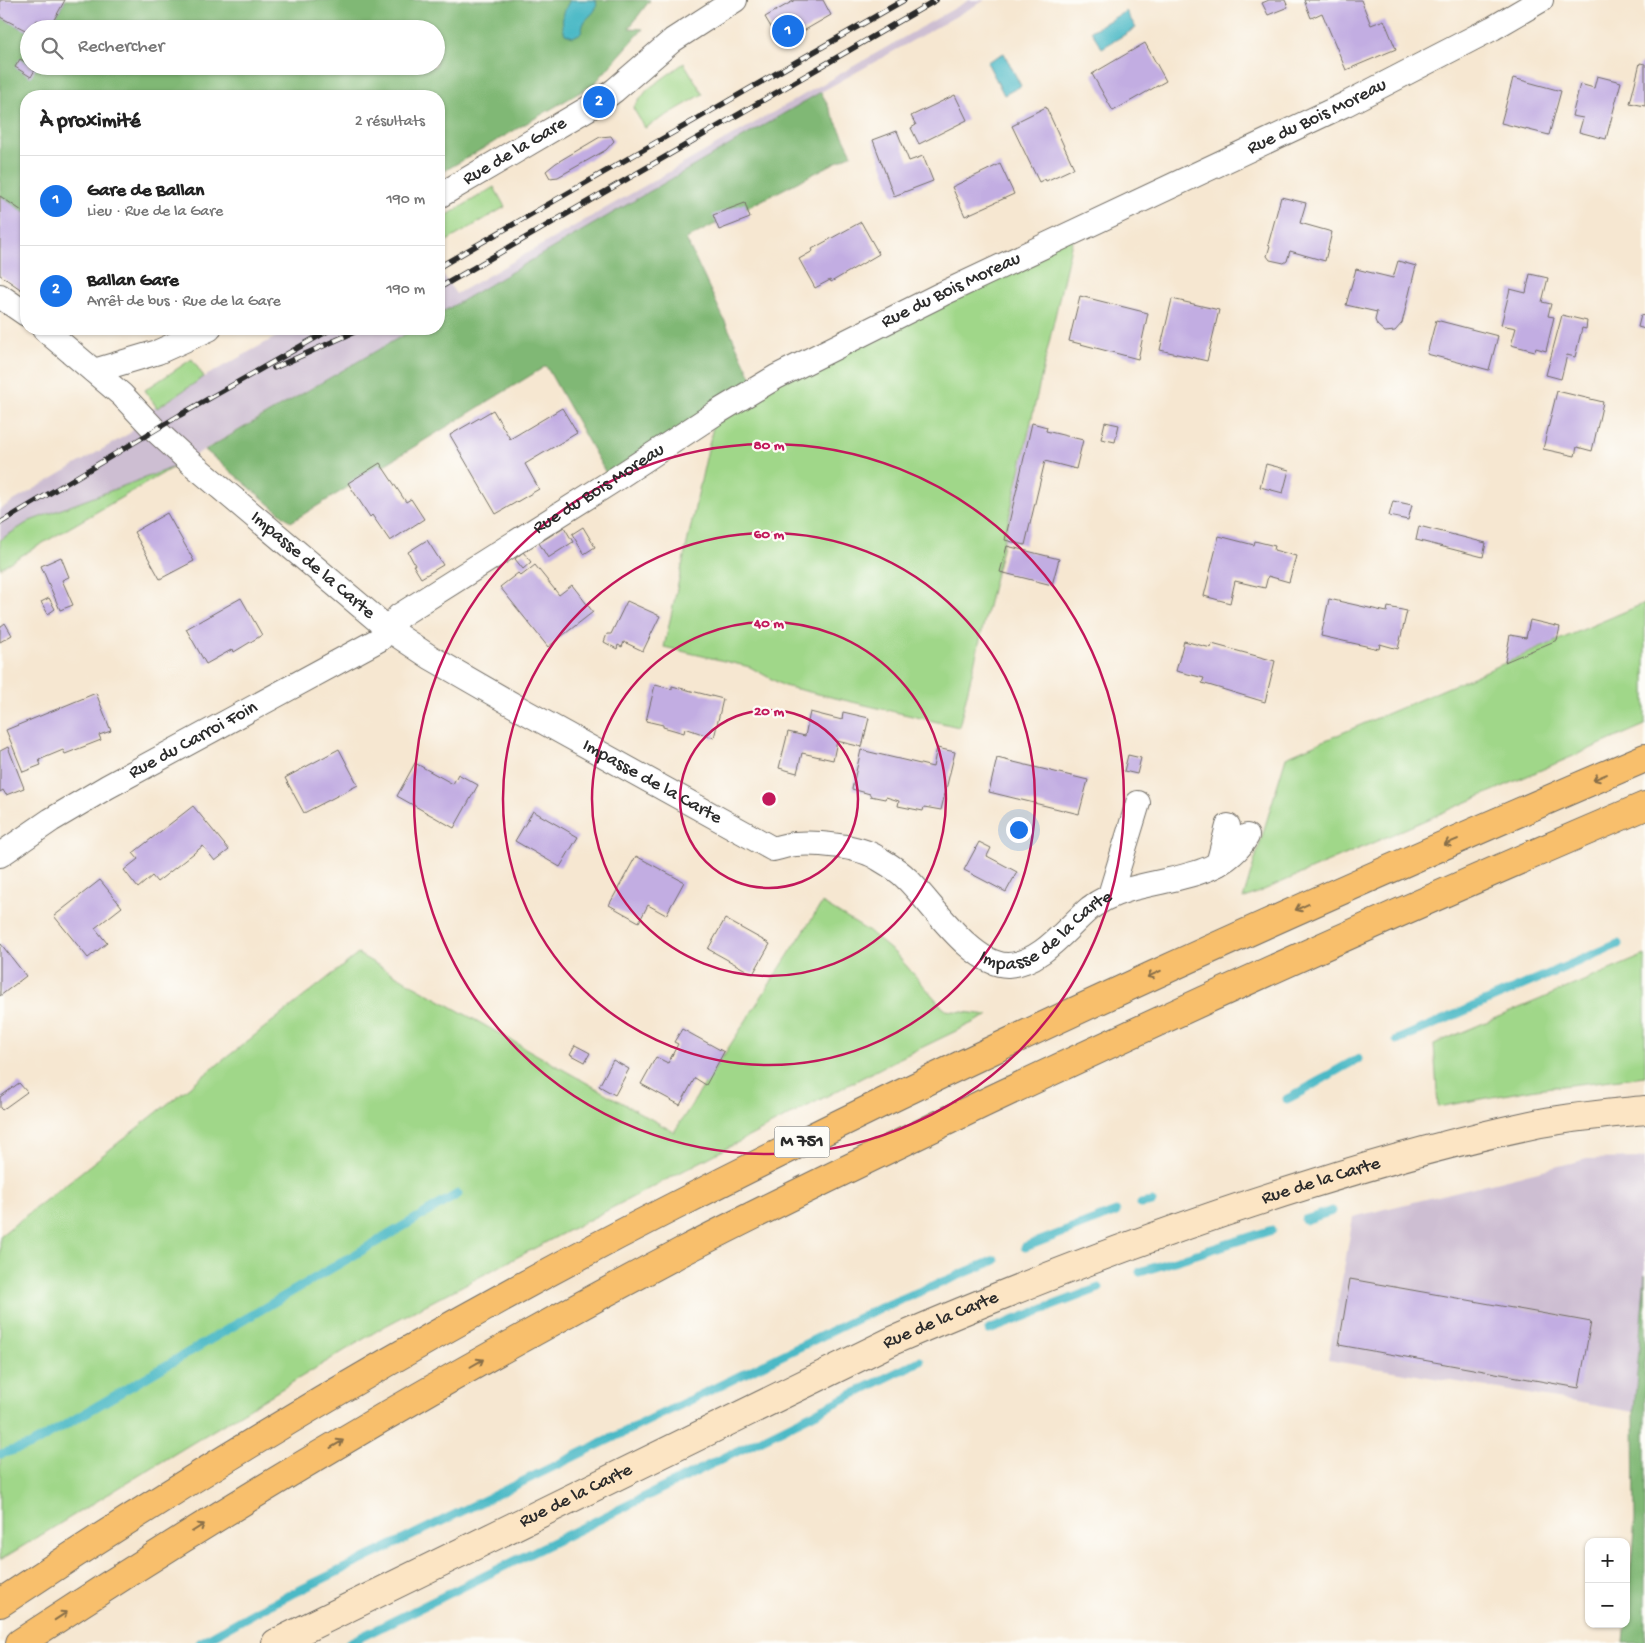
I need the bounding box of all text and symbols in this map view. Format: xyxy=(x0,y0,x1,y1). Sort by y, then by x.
pin: 1 xyxy=(772,12,804,50)
search box xyxy=(20,20,445,75)
icon: search xyxy=(38,34,66,62)
text: Rechercher xyxy=(78,36,164,59)
street label: Rue du Bois Moreau xyxy=(1244,73,1391,160)
pin: 2 xyxy=(583,83,615,121)
text: À proximité xyxy=(40,110,141,135)
street label: Rue de la Gare xyxy=(459,112,571,191)
text: 2 résultats xyxy=(355,113,425,132)
text: Gare de Ballan xyxy=(87,180,204,203)
text: 1 xyxy=(53,191,59,210)
text: 190 m xyxy=(386,191,425,210)
text: Lieu · Rue de la Gare xyxy=(87,203,223,222)
street label: Rue du Bois Moreau xyxy=(878,247,1025,334)
text: Ballan Gare xyxy=(87,270,179,293)
text: 2 xyxy=(52,281,60,300)
text: 190 m xyxy=(386,281,425,300)
text: Arrêt de bus · Rue de la Gare xyxy=(87,293,281,312)
text: 80 m xyxy=(754,437,785,455)
street label: Rue du Bois Moreau xyxy=(529,438,669,540)
street label: Impasse de la Carte xyxy=(245,506,380,625)
text: 60 m xyxy=(754,526,785,544)
text: 40 m xyxy=(753,615,784,633)
street label: Rue du Carroi Foin xyxy=(125,696,262,785)
text: 20 m xyxy=(754,703,784,721)
street label: Impasse de la Carte xyxy=(578,734,726,830)
one-way arrow xyxy=(1593,773,1608,783)
centre of rings xyxy=(760,790,778,808)
your location xyxy=(1006,817,1032,843)
one-way arrow xyxy=(1444,837,1459,847)
street label: Impasse de la Carte xyxy=(974,885,1116,977)
one-way arrow xyxy=(1295,903,1310,912)
one-way arrow xyxy=(1147,970,1162,979)
road number: M 751 xyxy=(774,1126,830,1158)
street label: Rue de la Carte xyxy=(1259,1152,1383,1211)
street label: Rue de la Carte xyxy=(879,1286,1002,1355)
one-way arrow xyxy=(470,1358,485,1368)
one-way arrow xyxy=(329,1439,343,1449)
street label: Rue de la Carte xyxy=(516,1458,636,1533)
one-way arrow xyxy=(190,1523,204,1533)
map controls xyxy=(1585,1538,1630,1628)
button: + xyxy=(1585,1538,1630,1583)
button: − xyxy=(1585,1583,1630,1628)
one-way arrow xyxy=(54,1611,68,1621)

